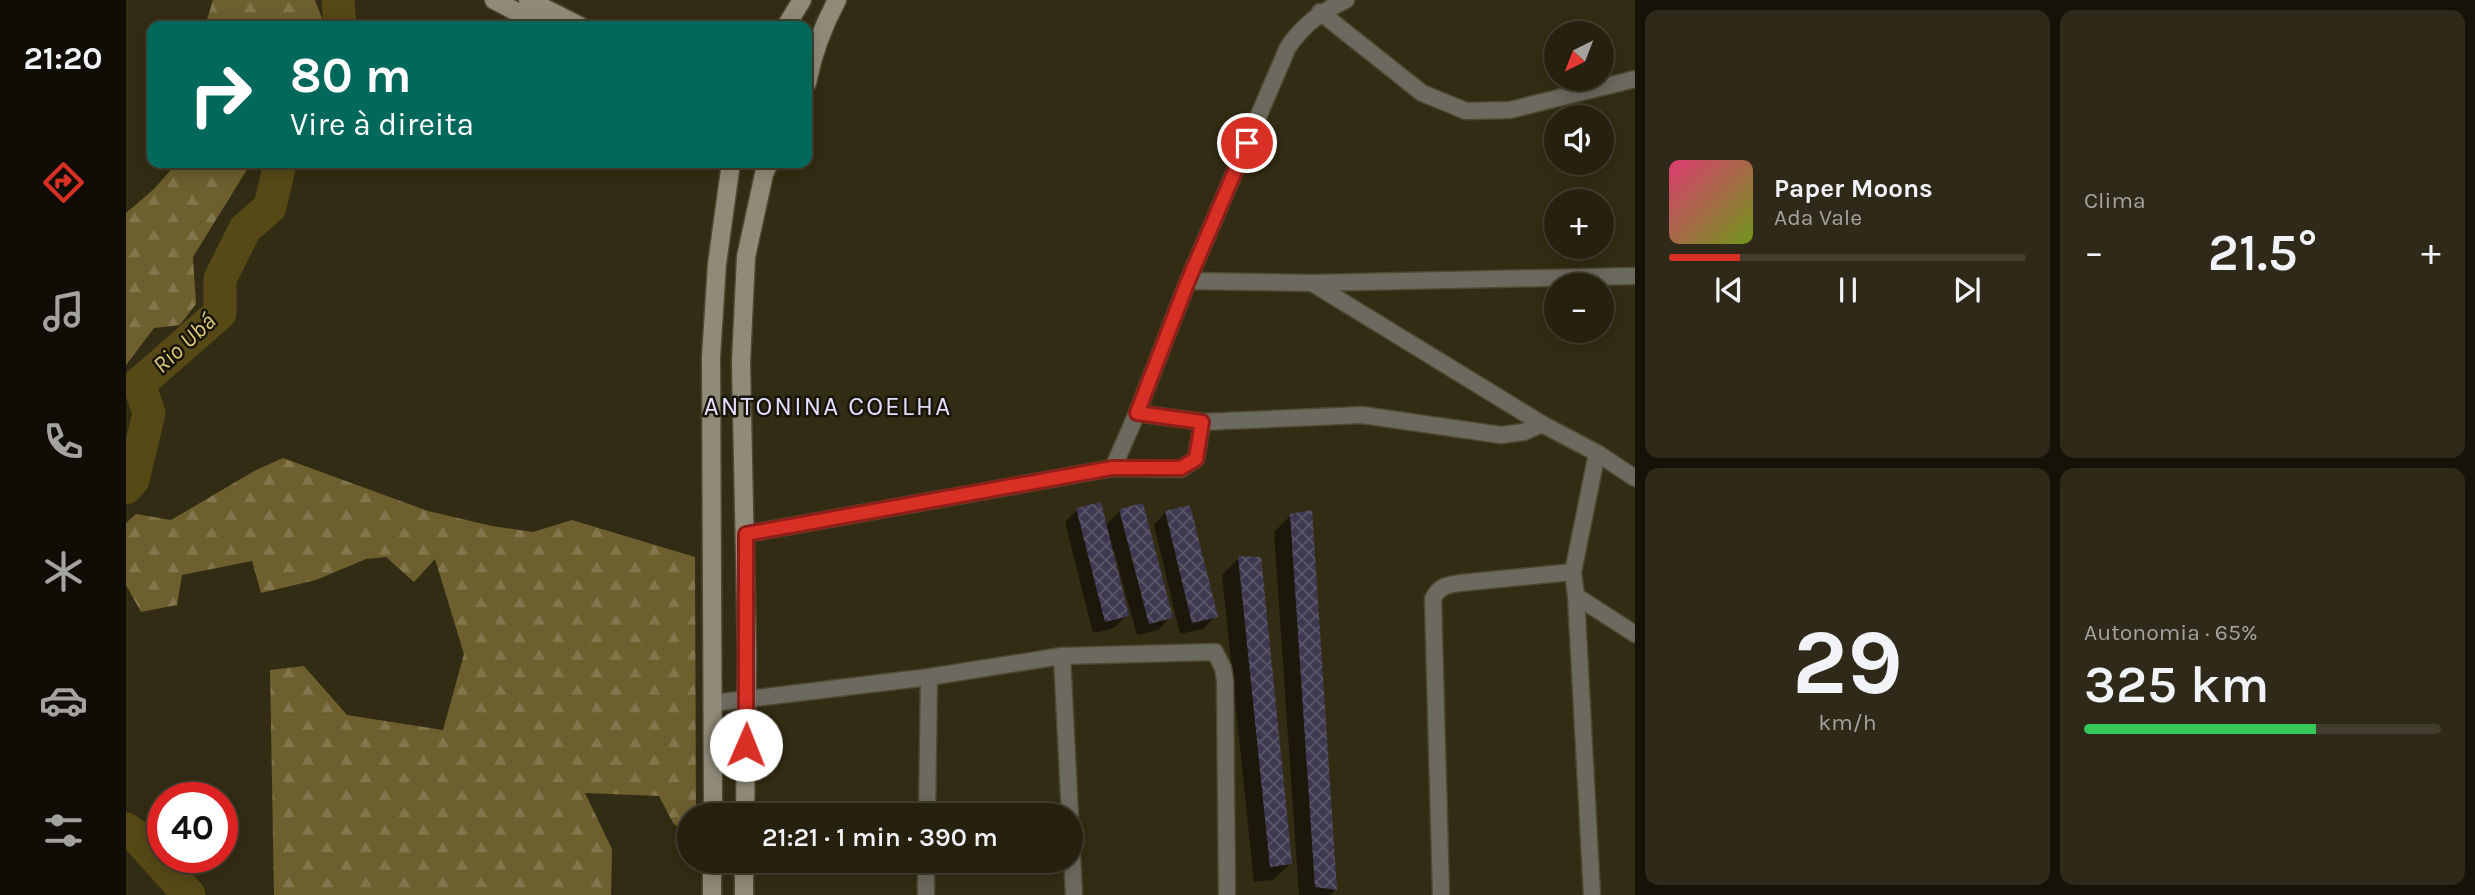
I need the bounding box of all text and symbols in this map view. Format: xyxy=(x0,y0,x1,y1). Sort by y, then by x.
north arrow xyxy=(1544,21,1614,91)
map controls xyxy=(1544,21,1614,343)
text: 21:20 xyxy=(24,40,103,77)
text: 80 m xyxy=(290,47,412,104)
icon: right xyxy=(175,49,266,140)
button: sound xyxy=(1544,105,1614,175)
text: Vire à direita xyxy=(290,106,474,143)
pin xyxy=(1217,113,1277,173)
icon: arrive xyxy=(1228,124,1266,162)
icon: directions xyxy=(39,158,88,207)
text: Paper Moons xyxy=(1774,173,1933,204)
text: Clima xyxy=(2084,187,2146,214)
button: + xyxy=(1544,189,1614,259)
text: Ada Vale xyxy=(1774,204,1862,231)
text: 21.5° xyxy=(2208,222,2317,283)
text: − xyxy=(2084,230,2104,275)
text: + xyxy=(2421,230,2441,275)
icon: previous xyxy=(1710,271,1748,309)
icon: pause xyxy=(1829,271,1867,309)
icon: next xyxy=(1948,271,1986,309)
button: − xyxy=(1544,273,1614,343)
icon: music xyxy=(39,287,88,336)
water label: Rio Ubá xyxy=(147,307,221,379)
district label: ANTONINA COELHA xyxy=(704,391,952,422)
icon: phone xyxy=(39,417,88,466)
icon: climate xyxy=(39,547,88,596)
text: 29 xyxy=(1792,610,1903,716)
text: Autonomia · 65% xyxy=(2084,619,2258,646)
text: 325 km xyxy=(2084,654,2269,715)
icon: car xyxy=(39,676,88,725)
position arrow xyxy=(709,708,783,782)
text: km/h xyxy=(1818,709,1877,736)
speed limit sign: 40 xyxy=(147,782,238,873)
icon: filters xyxy=(39,806,88,855)
text: 21:21 · 1 min · 390 m xyxy=(762,822,998,853)

